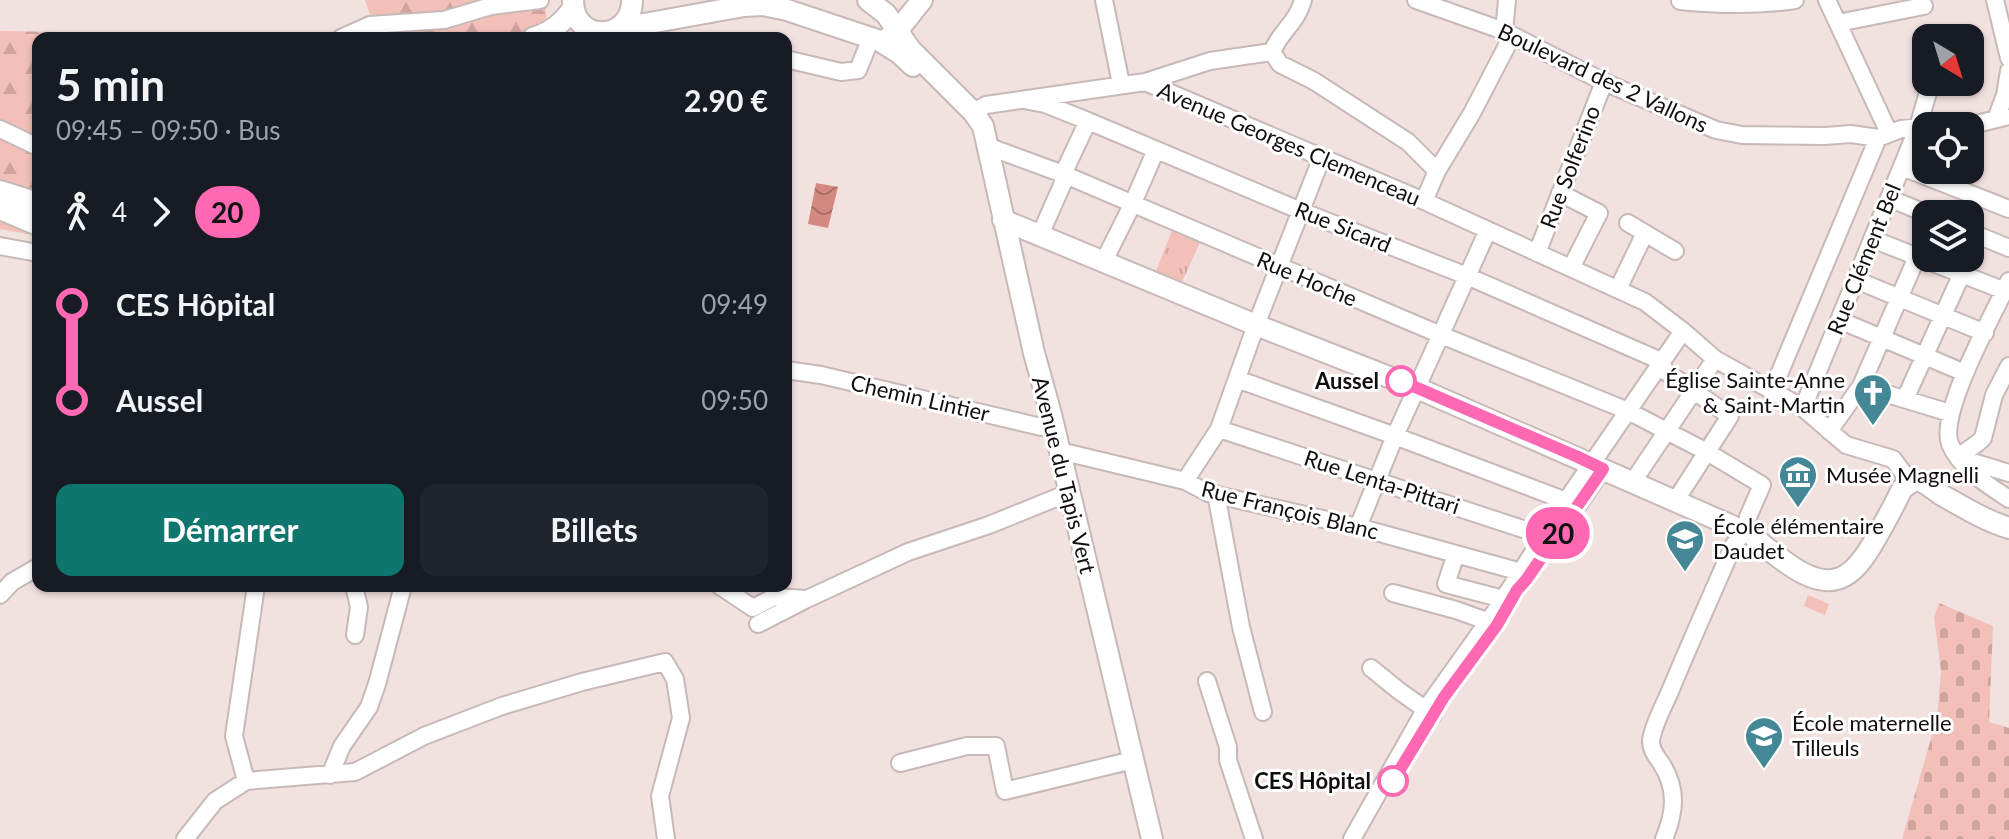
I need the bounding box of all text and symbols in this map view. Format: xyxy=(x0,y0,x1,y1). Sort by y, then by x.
street label: Boulevard des 2 Vallons xyxy=(1494,17,1712,138)
north arrow xyxy=(1912,24,1984,96)
map controls xyxy=(1912,24,1984,272)
text: 5 min xyxy=(56,58,165,110)
street label: Avenue Georges Clemenceau xyxy=(1154,76,1425,211)
text: 2.90 € xyxy=(684,82,768,118)
street label: Rue Solferino xyxy=(1534,102,1605,232)
button: locate xyxy=(1912,112,1984,184)
text: 09:45 – 09:50 · Bus xyxy=(56,114,280,146)
street label: Rue Clément Bel xyxy=(1821,179,1906,338)
icon: walk xyxy=(56,190,100,234)
icon: forward xyxy=(139,190,183,234)
text: 20 xyxy=(211,195,244,229)
street label: Rue Sicard xyxy=(1291,195,1395,258)
text: 4 xyxy=(112,196,127,228)
button: layers xyxy=(1912,200,1984,272)
street label: Rue Hoche xyxy=(1253,245,1361,312)
text: CES Hôpital xyxy=(116,286,275,322)
text: 09:49 xyxy=(701,288,768,320)
marker: Aussel xyxy=(1386,366,1416,396)
place label: Église Sainte-Anne & Saint-Martin xyxy=(1665,366,1845,418)
place label: Aussel xyxy=(1314,367,1379,394)
street label: Chemin Lintier xyxy=(848,368,992,427)
church icon: Église Sainte-Anne & Saint-Martin xyxy=(1852,372,1894,427)
street label: Avenue du Tapis Vert xyxy=(1027,374,1102,576)
text: Aussel xyxy=(116,382,203,418)
text: 09:50 xyxy=(701,384,768,416)
street label: Rue Lenta-Pittari xyxy=(1301,444,1463,519)
museum icon: Musée Magnelli xyxy=(1777,454,1819,509)
place label: Musée Magnelli xyxy=(1826,461,1979,488)
street label: Rue François Blanc xyxy=(1199,474,1381,545)
button: Démarrer xyxy=(56,484,404,576)
button: Billets xyxy=(420,484,768,576)
line badge: 20 xyxy=(1522,507,1594,559)
place label: École élémentaire Daudet xyxy=(1713,512,1884,564)
text: 20 xyxy=(1542,516,1574,550)
school or university icon: École élémentaire Daudet xyxy=(1664,518,1706,573)
place label: École maternelle Tilleuls xyxy=(1792,709,1952,761)
school or university icon: École maternelle Tilleuls xyxy=(1743,715,1785,770)
marker: CES Hôpital xyxy=(1378,766,1408,796)
place label: CES Hôpital xyxy=(1254,767,1371,794)

